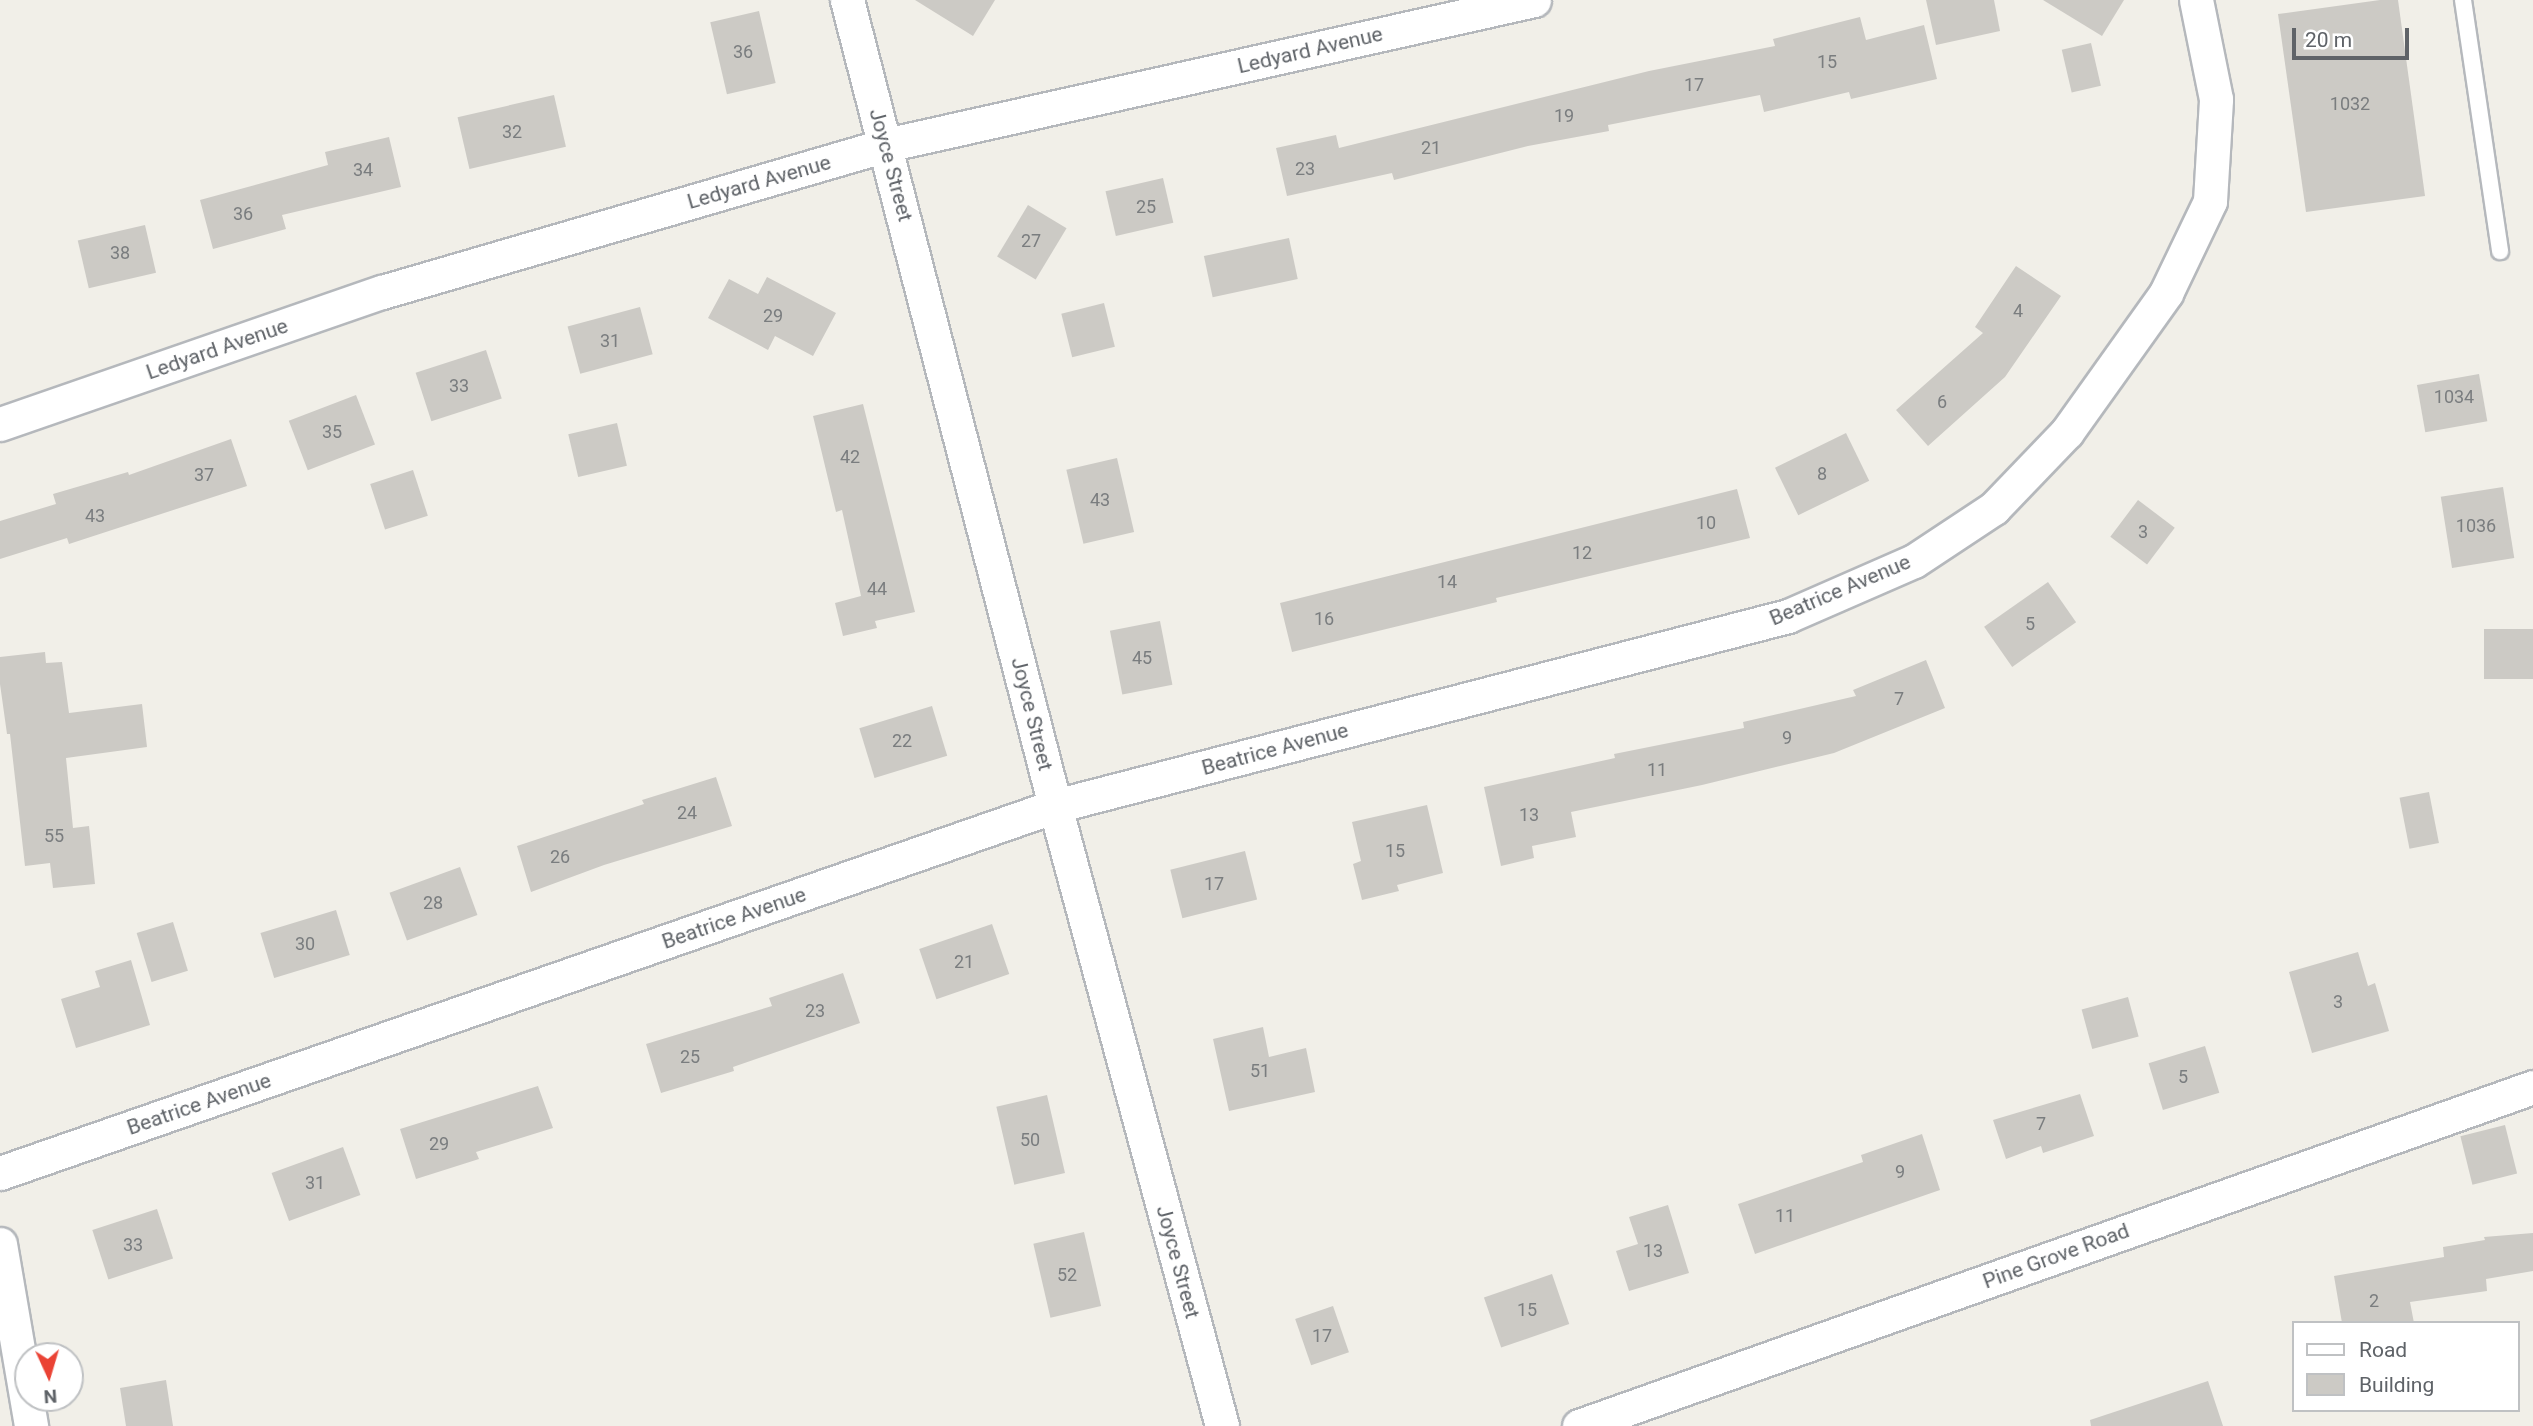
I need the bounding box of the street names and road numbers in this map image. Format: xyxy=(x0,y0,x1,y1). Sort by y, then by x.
street label: Ledyard Avenue xyxy=(1235,21,1385,79)
street label: Joyce Street xyxy=(864,106,918,224)
street label: Ledyard Avenue xyxy=(684,149,834,215)
street label: Ledyard Avenue xyxy=(143,313,291,385)
street label: Beatrice Avenue xyxy=(1766,549,1914,631)
street label: Joyce Street xyxy=(1006,655,1058,773)
street label: Beatrice Avenue xyxy=(1199,717,1351,781)
street label: Beatrice Avenue xyxy=(659,882,809,954)
street label: Beatrice Avenue xyxy=(124,1068,274,1140)
street label: Joyce Street xyxy=(1151,1203,1205,1321)
street label: Pine Grove Road xyxy=(1979,1218,2133,1294)

